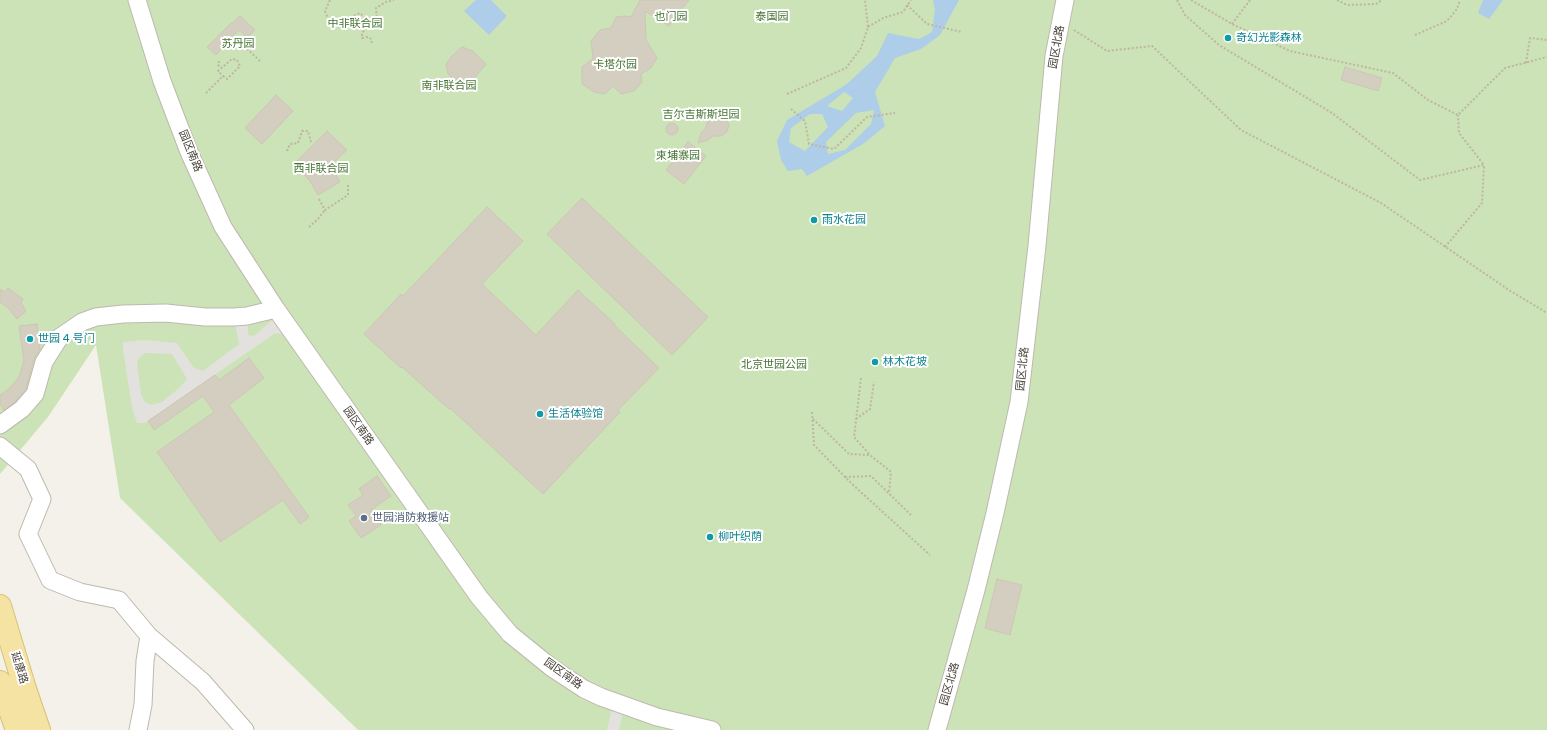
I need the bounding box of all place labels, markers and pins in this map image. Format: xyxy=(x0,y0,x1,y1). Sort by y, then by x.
place label: 奇幻光影森林 xyxy=(1236,31,1302,45)
marker: 奇幻光影森林 xyxy=(1223,33,1233,43)
place label: 雨水花园 xyxy=(822,213,866,227)
marker: 雨水花园 xyxy=(809,215,819,225)
place label: 世园 4 号门 xyxy=(38,332,95,346)
marker: 世园 4 号门 xyxy=(25,334,35,344)
place label: 林木花坡 xyxy=(883,355,927,369)
marker: 林木花坡 xyxy=(870,357,880,367)
place label: 生活体验馆 xyxy=(548,407,603,421)
marker: 生活体验馆 xyxy=(535,409,545,419)
place label: 世园消防救援站 xyxy=(372,511,449,525)
marker: 世园消防救援站 xyxy=(359,513,369,523)
place label: 柳叶织荫 xyxy=(718,530,762,544)
marker: 柳叶织荫 xyxy=(705,532,715,542)

